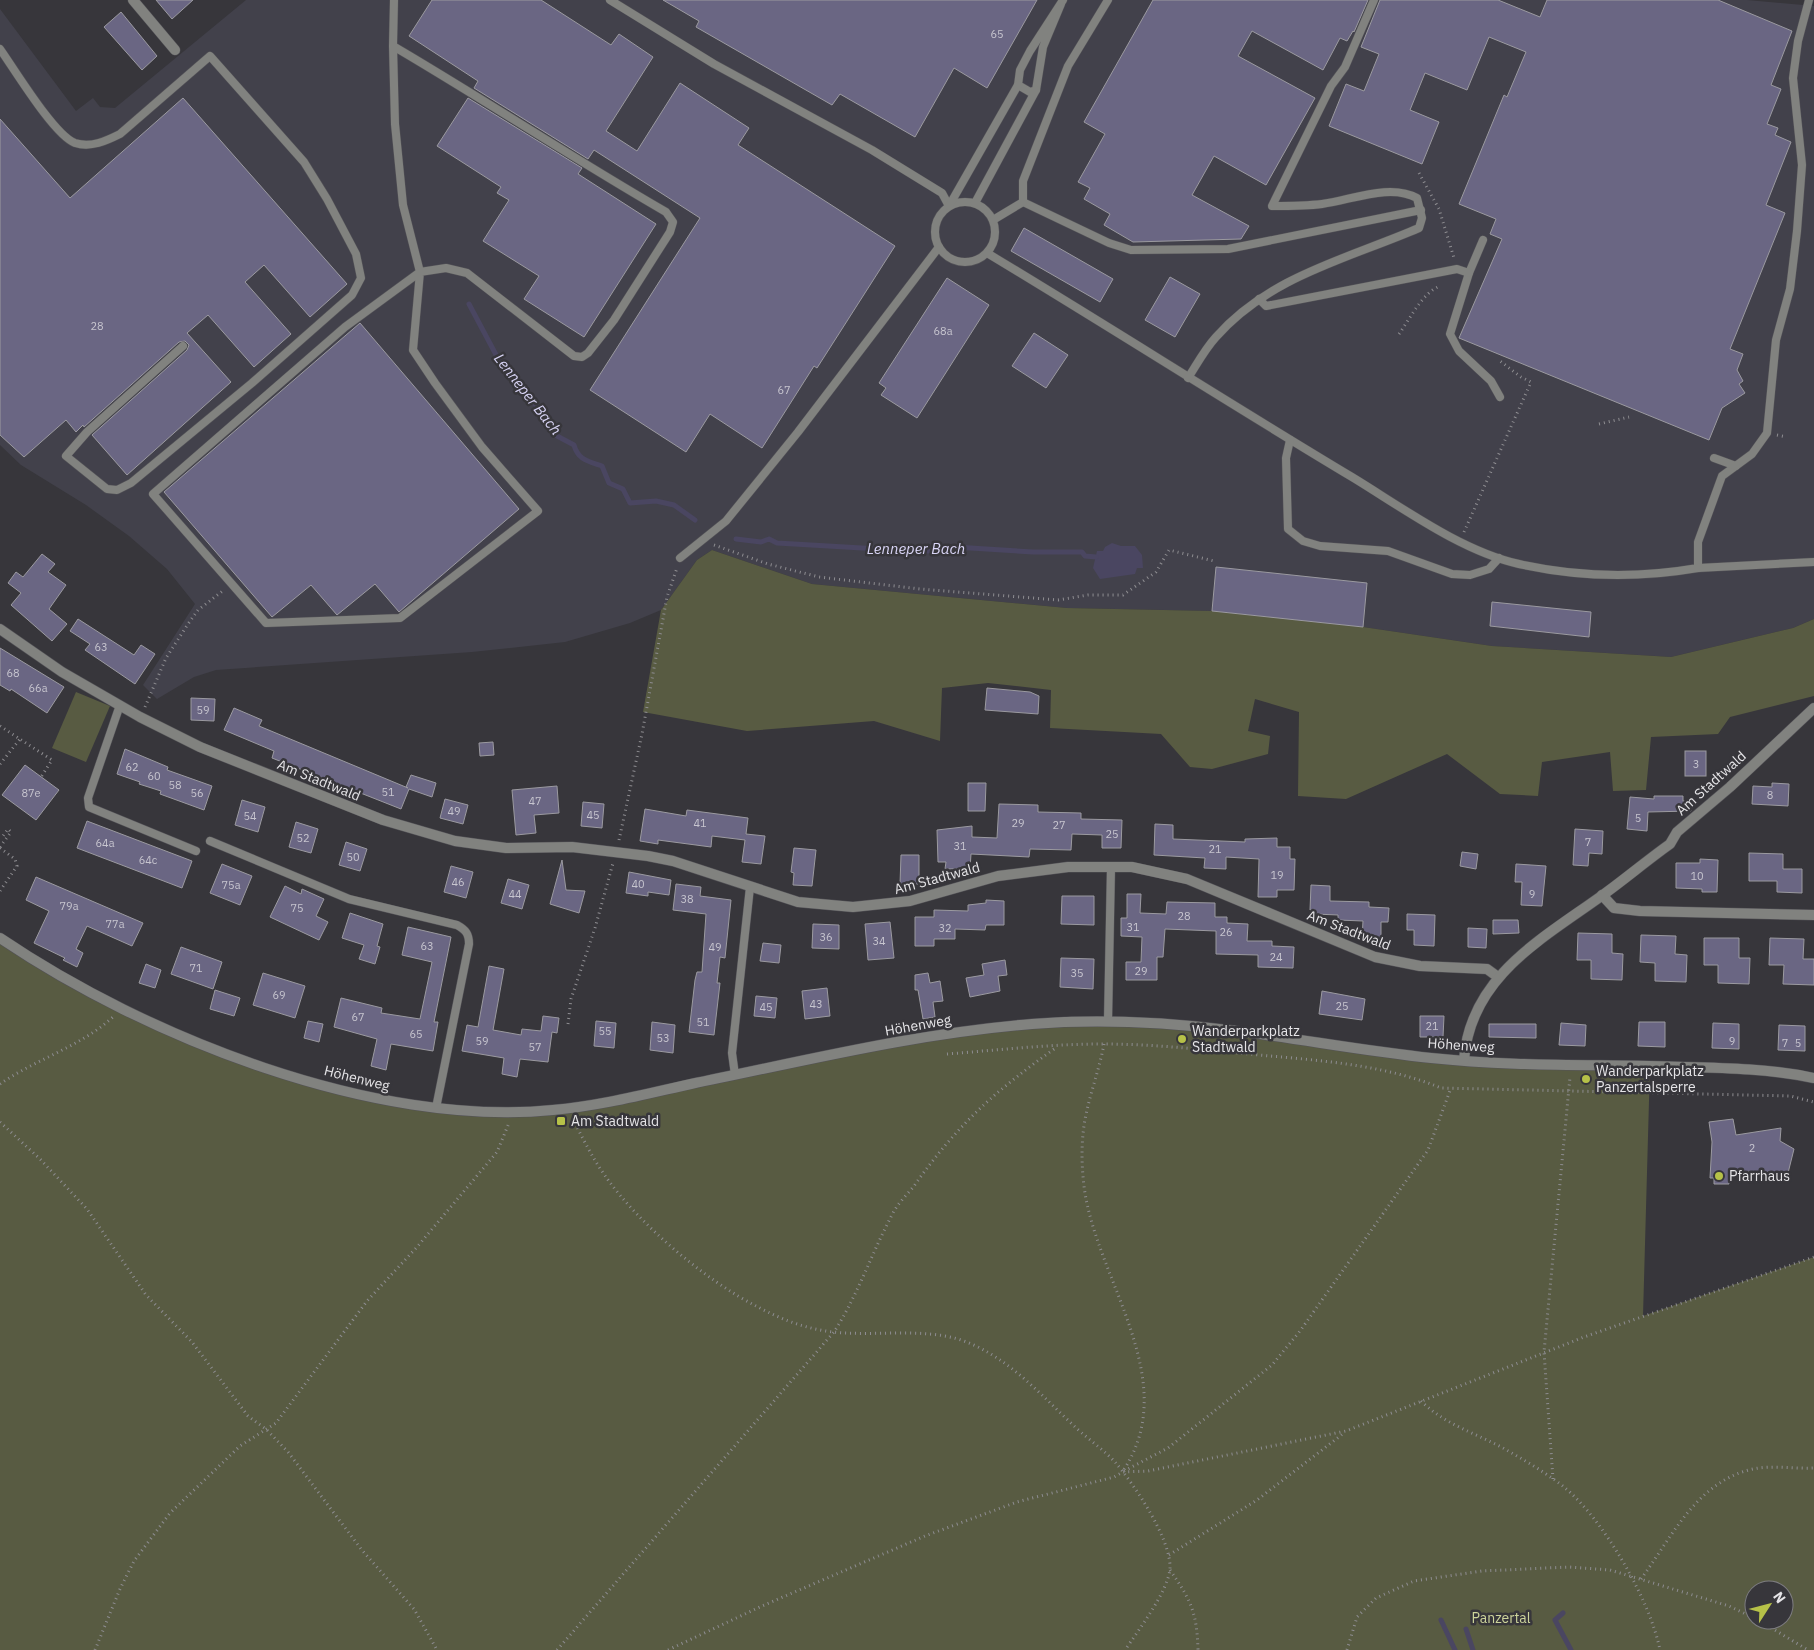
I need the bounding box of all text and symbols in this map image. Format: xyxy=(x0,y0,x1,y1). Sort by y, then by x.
house number: 65 xyxy=(990,27,1004,41)
house number: 28 xyxy=(90,319,104,333)
house number: 68a xyxy=(933,324,953,338)
water label: Lenneper Bach xyxy=(490,349,566,439)
house number: 67 xyxy=(777,383,791,397)
water label: Lenneper Bach xyxy=(867,539,965,558)
house number: 63 xyxy=(94,640,108,654)
house number: 68 xyxy=(6,666,20,680)
house number: 66a xyxy=(28,681,48,695)
house number: 59 xyxy=(196,703,210,717)
street label: Am Stadtwald xyxy=(1672,747,1750,819)
street label: Am Stadtwald xyxy=(275,755,363,805)
house number: 3 xyxy=(1693,757,1699,771)
house number: 62 xyxy=(125,760,139,774)
house number: 60 xyxy=(147,769,161,783)
house number: 58 xyxy=(168,778,182,792)
house number: 51 xyxy=(381,785,395,799)
house number: 87e xyxy=(21,786,41,800)
house number: 56 xyxy=(190,786,204,800)
house number: 8 xyxy=(1767,788,1773,802)
house number: 47 xyxy=(528,794,542,808)
house number: 49 xyxy=(447,804,461,818)
house number: 45 xyxy=(586,808,600,822)
house number: 54 xyxy=(243,809,257,823)
house number: 5 xyxy=(1635,811,1641,825)
house number: 41 xyxy=(693,816,707,830)
house number: 29 xyxy=(1011,816,1025,830)
house number: 27 xyxy=(1052,818,1066,832)
house number: 25 xyxy=(1105,827,1119,841)
house number: 52 xyxy=(296,831,310,845)
house number: 7 xyxy=(1585,835,1591,849)
house number: 64a xyxy=(95,836,115,850)
house number: 31 xyxy=(953,839,967,853)
house number: 21 xyxy=(1208,842,1222,856)
house number: 50 xyxy=(346,850,360,864)
house number: 64c xyxy=(139,853,158,867)
street label: Am Stadtwald xyxy=(892,858,982,898)
house number: 19 xyxy=(1270,868,1284,882)
house number: 10 xyxy=(1690,869,1704,883)
house number: 46 xyxy=(451,875,465,889)
house number: 40 xyxy=(631,877,645,891)
house number: 75a xyxy=(221,878,241,892)
house number: 44 xyxy=(508,887,522,901)
house number: 9 xyxy=(1529,887,1535,901)
house number: 38 xyxy=(680,892,694,906)
house number: 79a xyxy=(59,899,79,913)
house number: 75 xyxy=(290,901,304,915)
street label: Am Stadtwald xyxy=(1305,906,1393,954)
house number: 28 xyxy=(1177,909,1191,923)
house number: 77a xyxy=(105,917,125,931)
house number: 31 xyxy=(1126,920,1140,934)
house number: 32 xyxy=(938,921,952,935)
house number: 26 xyxy=(1219,925,1233,939)
house number: 36 xyxy=(819,930,833,944)
house number: 34 xyxy=(872,934,886,948)
house number: 63 xyxy=(420,939,434,953)
house number: 49 xyxy=(708,940,722,954)
house number: 24 xyxy=(1269,950,1283,964)
house number: 71 xyxy=(189,961,203,975)
house number: 29 xyxy=(1134,964,1148,978)
house number: 35 xyxy=(1070,966,1084,980)
house number: 69 xyxy=(272,988,286,1002)
house number: 43 xyxy=(809,997,823,1011)
house number: 25 xyxy=(1335,999,1349,1013)
house number: 45 xyxy=(759,1000,773,1014)
house number: 67 xyxy=(351,1010,365,1024)
street label: Höhenweg xyxy=(883,1010,953,1040)
house number: 51 xyxy=(696,1015,710,1029)
house number: 21 xyxy=(1425,1019,1439,1033)
place label: Wanderparkplatz Stadtwald xyxy=(1192,1022,1300,1056)
house number: 55 xyxy=(598,1024,612,1038)
house number: 65 xyxy=(409,1027,423,1041)
house number: 53 xyxy=(656,1031,670,1045)
marker: Wanderparkplatz Stadtwald xyxy=(1176,1033,1188,1045)
house number: 59 xyxy=(475,1034,489,1048)
street label: Höhenweg xyxy=(1427,1034,1496,1056)
house number: 9 xyxy=(1729,1034,1735,1048)
house number: 7 xyxy=(1782,1036,1788,1050)
house number: 5 xyxy=(1795,1036,1801,1050)
house number: 57 xyxy=(528,1040,542,1054)
street label: Höhenweg xyxy=(322,1061,392,1095)
place label: Wanderparkplatz Panzertalsperre xyxy=(1596,1062,1704,1096)
marker: Wanderparkplatz Panzertalsperre xyxy=(1580,1073,1592,1085)
place label: Am Stadtwald xyxy=(571,1112,659,1130)
marker: Am Stadtwald xyxy=(555,1115,567,1127)
house number: 2 xyxy=(1749,1141,1755,1155)
place label: Pfarrhaus xyxy=(1729,1167,1790,1185)
marker: Pfarrhaus xyxy=(1713,1170,1725,1182)
north arrow xyxy=(1744,1580,1794,1630)
text: N xyxy=(1769,1588,1790,1607)
park label: Panzertal xyxy=(1471,1609,1531,1627)

